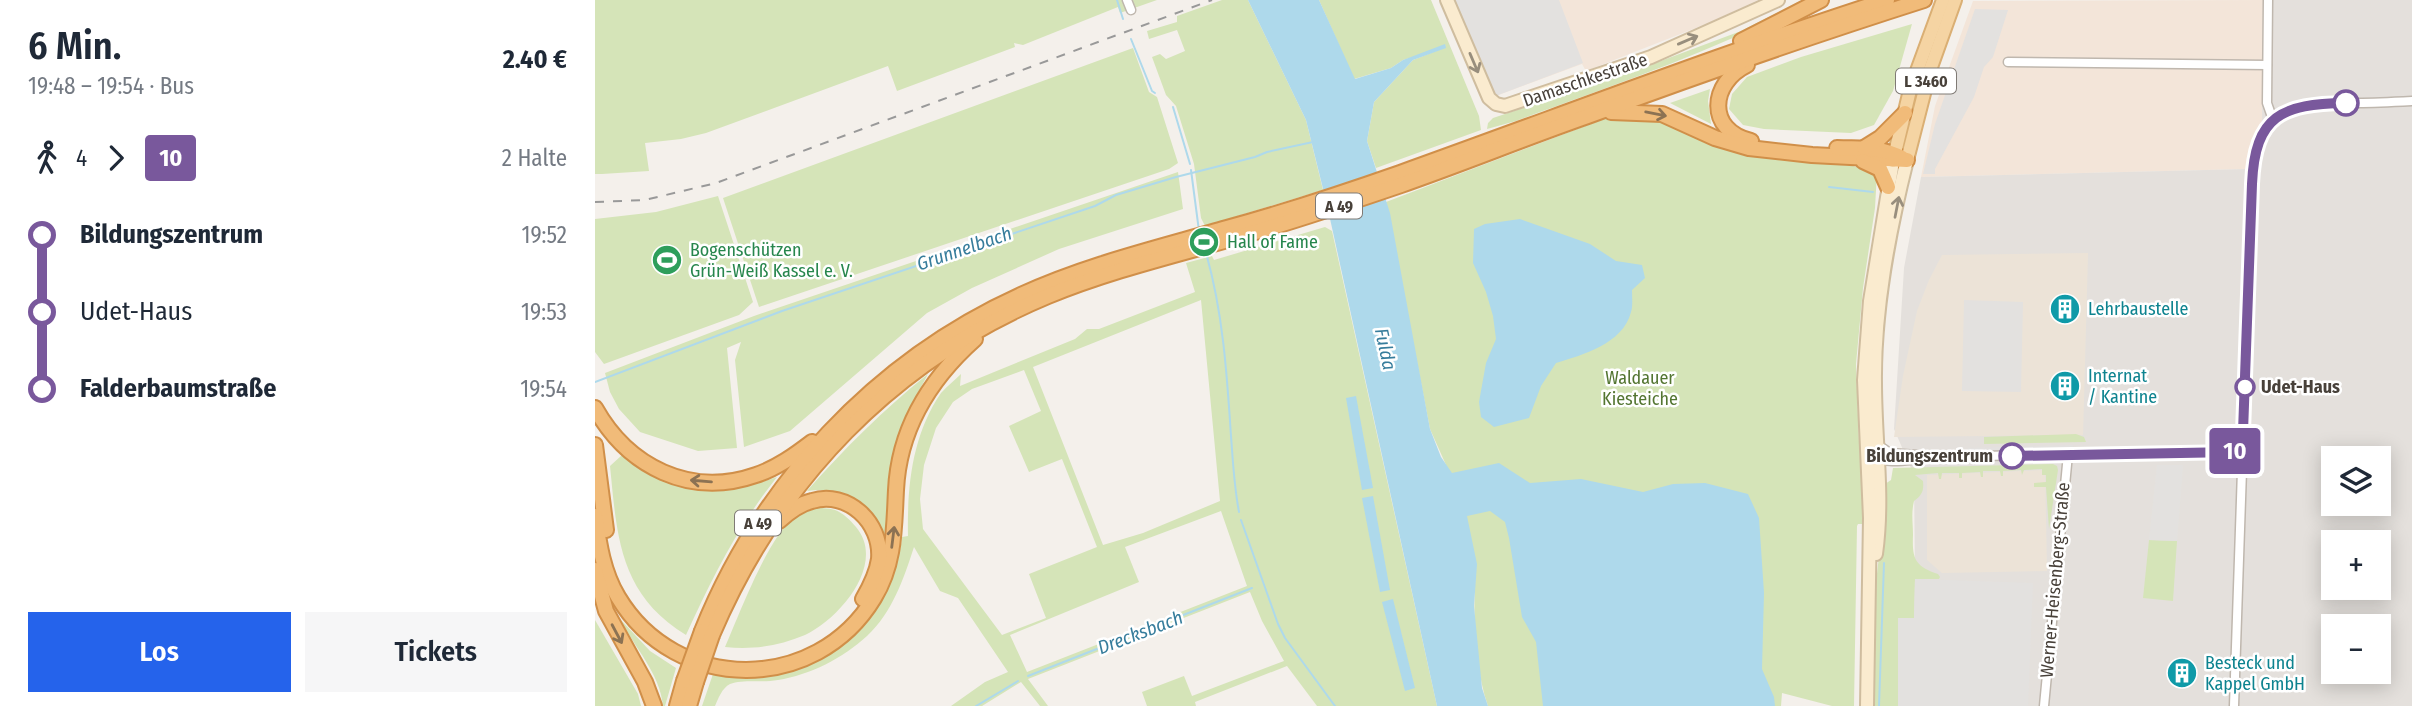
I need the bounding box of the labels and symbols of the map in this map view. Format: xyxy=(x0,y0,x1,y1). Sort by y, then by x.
one-way arrow xyxy=(1677,33,1699,46)
street label: Damaschkestraße xyxy=(1520,48,1650,112)
one-way arrow xyxy=(1468,52,1481,73)
road number: L 3460 xyxy=(1896,68,1956,94)
unlabelled marker xyxy=(2333,90,2359,116)
one-way arrow xyxy=(1644,108,1667,121)
road number: A 49 xyxy=(1316,194,1362,218)
one-way arrow xyxy=(1890,196,1904,219)
water label: Grunnelbach xyxy=(914,221,1015,275)
sports icon: Hall of Fame xyxy=(1187,225,1221,259)
place label: Hall of Fame xyxy=(1227,231,1318,253)
place label: Bogenschützen Grün-Weiß Kassel e. V. xyxy=(690,239,853,282)
sports icon: Bogenschützen Grün-Weiß Kassel e. V. xyxy=(650,243,684,277)
building icon: Lehrbaustelle xyxy=(2048,292,2082,326)
place label: Lehrbaustelle xyxy=(2088,298,2188,320)
water label: Fulda xyxy=(1370,326,1401,372)
place label: Internat / Kantine xyxy=(2088,365,2157,408)
park label: Waldauer Kiesteiche xyxy=(1602,367,1678,410)
building icon: Internat / Kantine xyxy=(2048,369,2082,403)
place label: Udet-Haus xyxy=(2261,376,2340,398)
marker: Udet-Haus xyxy=(2235,377,2255,397)
line badge: 10 xyxy=(2203,428,2267,474)
marker: Bildungszentrum xyxy=(1999,443,2025,469)
place label: Bildungszentrum xyxy=(1866,445,1993,467)
one-way arrow xyxy=(690,474,712,487)
street label: Werner-Heisenberg-Straße xyxy=(2035,481,2075,679)
road number: A 49 xyxy=(735,510,781,536)
one-way arrow xyxy=(887,527,900,549)
water label: Drecksbach xyxy=(1094,606,1186,659)
one-way arrow xyxy=(611,623,624,644)
place label: Besteck und Kappel GmbH xyxy=(2205,652,2305,695)
building icon: Besteck und Kappel GmbH xyxy=(2165,656,2199,690)

